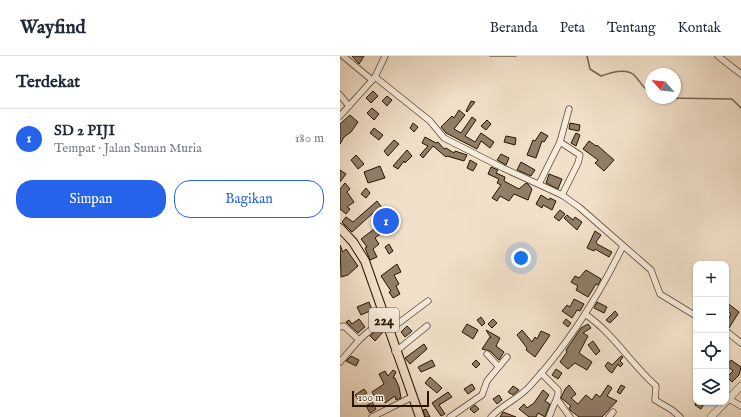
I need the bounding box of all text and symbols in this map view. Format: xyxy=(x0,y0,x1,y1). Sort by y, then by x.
text: Wayfind xyxy=(20,16,86,40)
text: Beranda xyxy=(490,19,538,37)
text: Peta xyxy=(560,19,585,37)
text: Tentang xyxy=(607,19,656,37)
text: Kontak xyxy=(678,19,721,37)
north arrow xyxy=(645,68,681,104)
text: Terdekat xyxy=(16,72,80,93)
text: SD 2 PIJI xyxy=(54,121,115,140)
text: 1 xyxy=(27,130,31,147)
text: 180 m xyxy=(295,130,324,147)
text: Tempat · Jalan Sunan Muria xyxy=(54,140,202,157)
button: Simpan xyxy=(16,180,166,218)
button: Bagikan xyxy=(174,180,324,218)
pin: 1 xyxy=(373,206,399,236)
your location xyxy=(511,248,531,268)
map controls xyxy=(693,261,729,405)
button: + xyxy=(693,261,729,297)
button: − xyxy=(693,297,729,333)
road number: 224 xyxy=(369,308,399,332)
button: locate xyxy=(693,333,729,369)
button: layers xyxy=(693,369,729,405)
scale bar xyxy=(352,389,429,408)
text: 100 m xyxy=(358,391,384,405)

